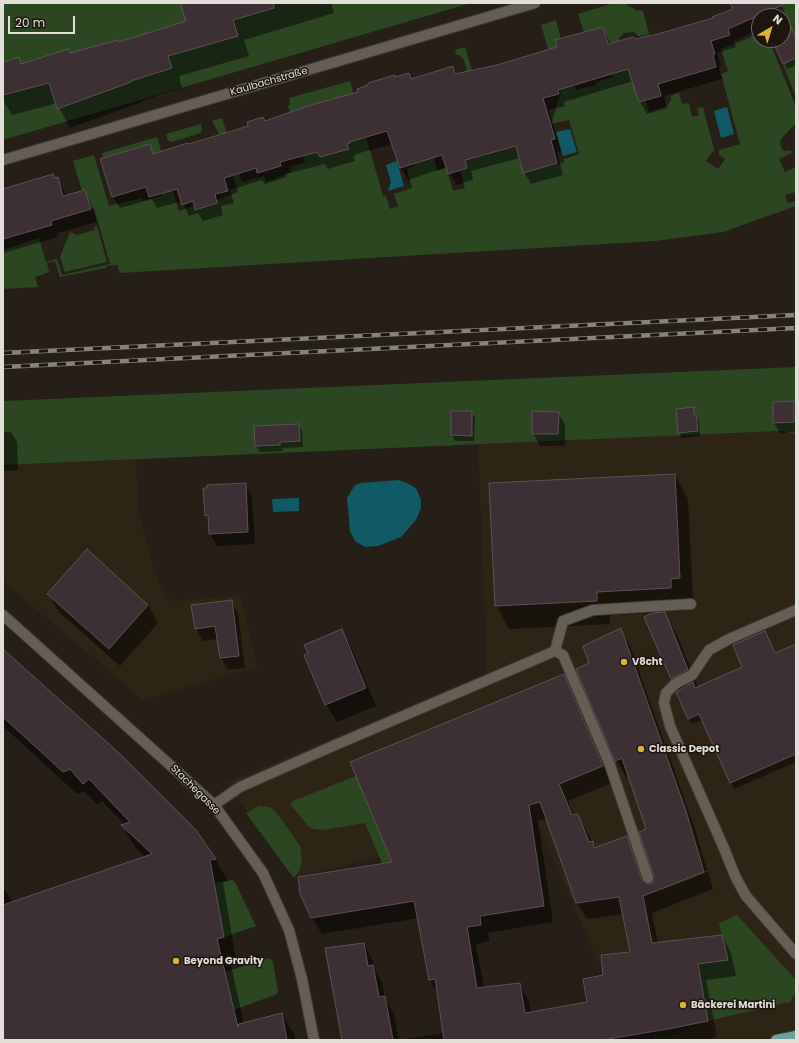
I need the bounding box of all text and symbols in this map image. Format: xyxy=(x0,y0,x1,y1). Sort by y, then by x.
scale bar xyxy=(10,8,77,34)
north arrow xyxy=(751,8,791,48)
text: N xyxy=(770,10,786,28)
text: 20 m xyxy=(15,14,45,31)
street label: Kaulbachstraße xyxy=(229,65,309,99)
place label: V8cht xyxy=(632,656,663,668)
marker: V8cht xyxy=(619,657,629,667)
place label: Classic Depot xyxy=(649,743,719,755)
marker: Classic Depot xyxy=(636,744,646,754)
street label: Stachegasse xyxy=(168,763,222,817)
place label: Beyond Gravity xyxy=(184,955,263,967)
marker: Beyond Gravity xyxy=(171,956,181,966)
place label: Bäckerei Martini xyxy=(691,999,775,1011)
marker: Bäckerei Martini xyxy=(678,1000,688,1010)

